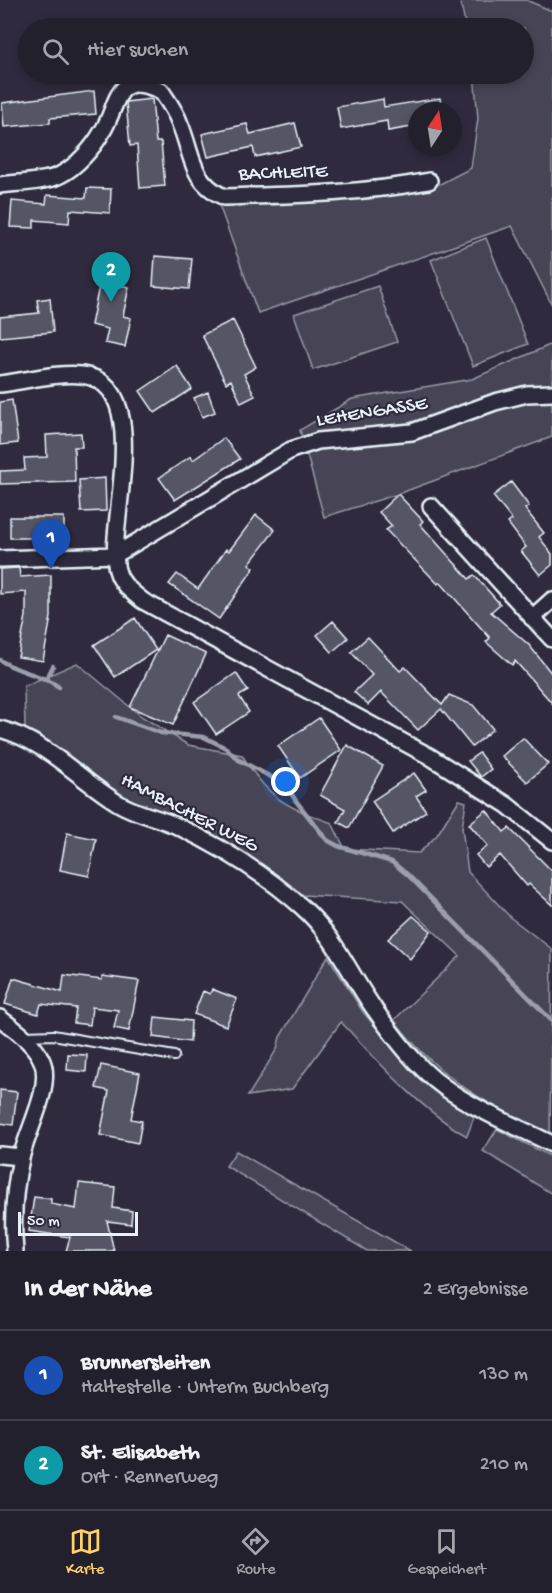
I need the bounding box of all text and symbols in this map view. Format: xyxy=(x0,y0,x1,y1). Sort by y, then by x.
search box xyxy=(18,18,534,84)
icon: search xyxy=(39,35,72,68)
text: Hier suchen xyxy=(87,38,188,64)
north arrow xyxy=(408,102,462,156)
street label: BACHLEITE xyxy=(237,161,329,187)
pin: 2 xyxy=(92,252,130,302)
street label: LEHENGASSE xyxy=(315,393,431,433)
pin: 1 xyxy=(32,520,70,569)
your location xyxy=(271,767,300,796)
street label: HAMBACHER WEG xyxy=(116,769,263,859)
scale bar xyxy=(18,1209,138,1236)
text: 50 m xyxy=(27,1213,60,1232)
text: In der Nähe xyxy=(24,1275,152,1306)
text: 2 Ergebnisse xyxy=(423,1279,528,1302)
text: Brunnersleiten xyxy=(81,1351,210,1377)
text: 1 xyxy=(39,1364,48,1387)
text: 130 m xyxy=(479,1364,528,1387)
text: Haltestelle · Unterm Buchberg xyxy=(81,1377,329,1400)
text: St. Elisabeth xyxy=(81,1441,200,1467)
text: 2 xyxy=(39,1454,48,1477)
text: 210 m xyxy=(480,1454,528,1477)
text: Ort · Rennerweg xyxy=(81,1467,218,1490)
tab: Karte xyxy=(66,1525,104,1580)
tab: Route xyxy=(236,1525,275,1580)
tab: Gespeichert xyxy=(408,1525,486,1580)

